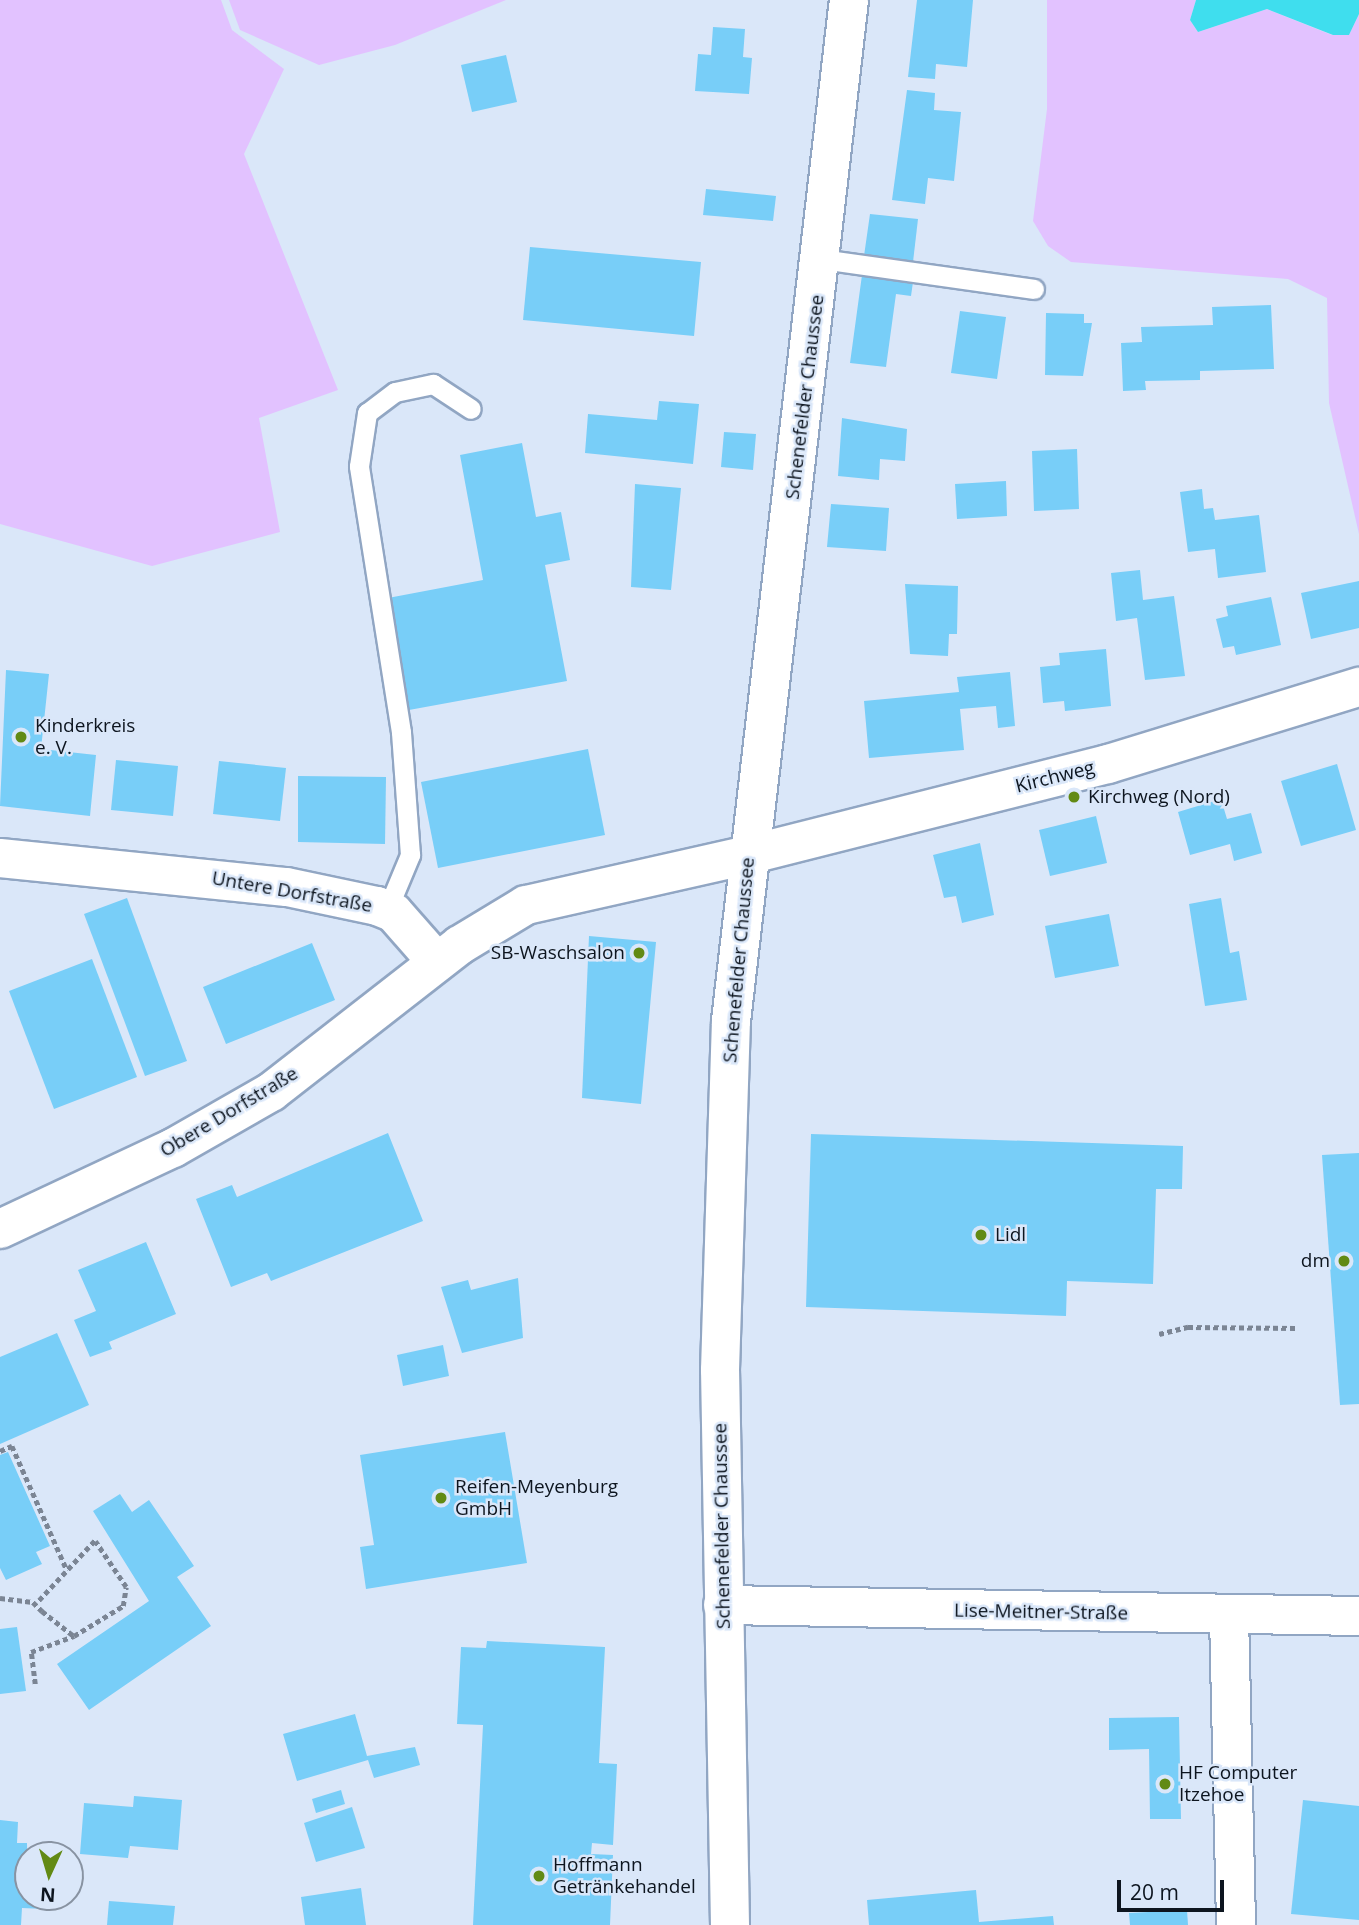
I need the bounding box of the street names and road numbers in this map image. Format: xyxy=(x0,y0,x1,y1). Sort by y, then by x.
street label: Schenefelder Chaussee xyxy=(781,293,829,501)
street label: Kirchweg xyxy=(1013,756,1097,798)
street label: Schenefelder Chaussee xyxy=(719,856,759,1064)
street label: Untere Dorfstraße xyxy=(210,867,374,917)
street label: Obere Dorfstraße xyxy=(156,1062,302,1162)
street label: Schenefelder Chaussee xyxy=(709,1423,735,1629)
street label: Lise-Meitner-Straße xyxy=(954,1599,1128,1625)

